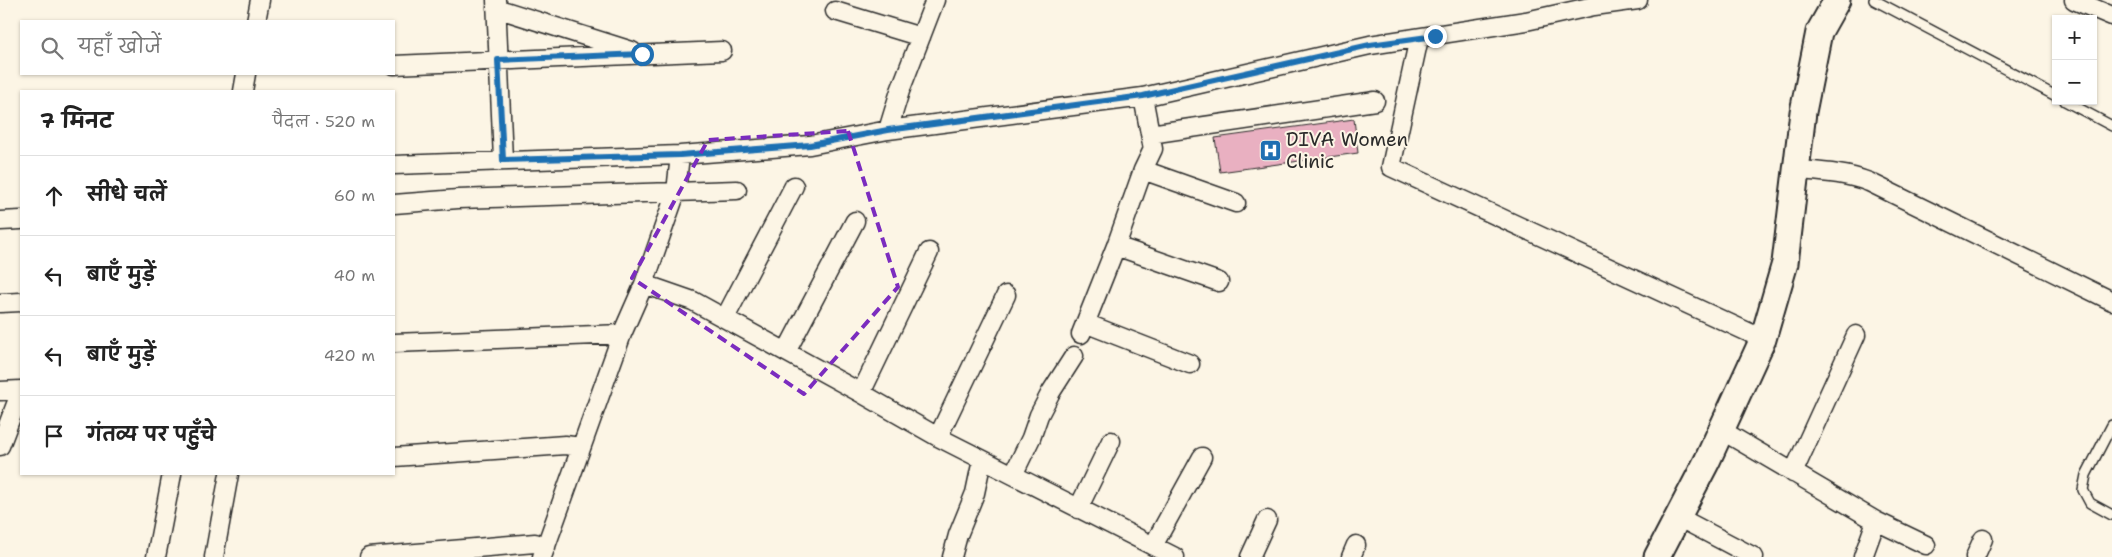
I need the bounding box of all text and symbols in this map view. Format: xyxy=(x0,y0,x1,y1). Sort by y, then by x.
map controls xyxy=(2052,15,2097,105)
button: + xyxy=(2052,15,2097,60)
search box xyxy=(20,20,395,75)
route end xyxy=(1424,25,1447,48)
icon: search xyxy=(38,34,66,62)
text: यहाँ खोजें xyxy=(78,34,161,59)
route start xyxy=(631,43,654,66)
button: − xyxy=(2052,60,2097,105)
text: 7 मिनट xyxy=(40,107,113,135)
text: पैदल · 520 m xyxy=(272,111,375,132)
place label: DIVA Women Clinic xyxy=(1286,127,1408,174)
hospital icon: DIVA Women Clinic xyxy=(1258,138,1282,162)
icon: ahead xyxy=(40,182,68,210)
text: सीधे चलें xyxy=(87,182,166,207)
text: 60 m xyxy=(334,185,375,206)
icon: left xyxy=(40,262,68,290)
text: बाएँ मुड़ें xyxy=(87,262,155,287)
text: 40 m xyxy=(333,265,375,286)
icon: left xyxy=(40,342,68,370)
text: बाएँ मुड़ें xyxy=(87,342,155,367)
text: 420 m xyxy=(324,345,375,366)
icon: arrive xyxy=(40,422,68,450)
text: गंतव्य पर पहुँचे xyxy=(87,422,216,447)

